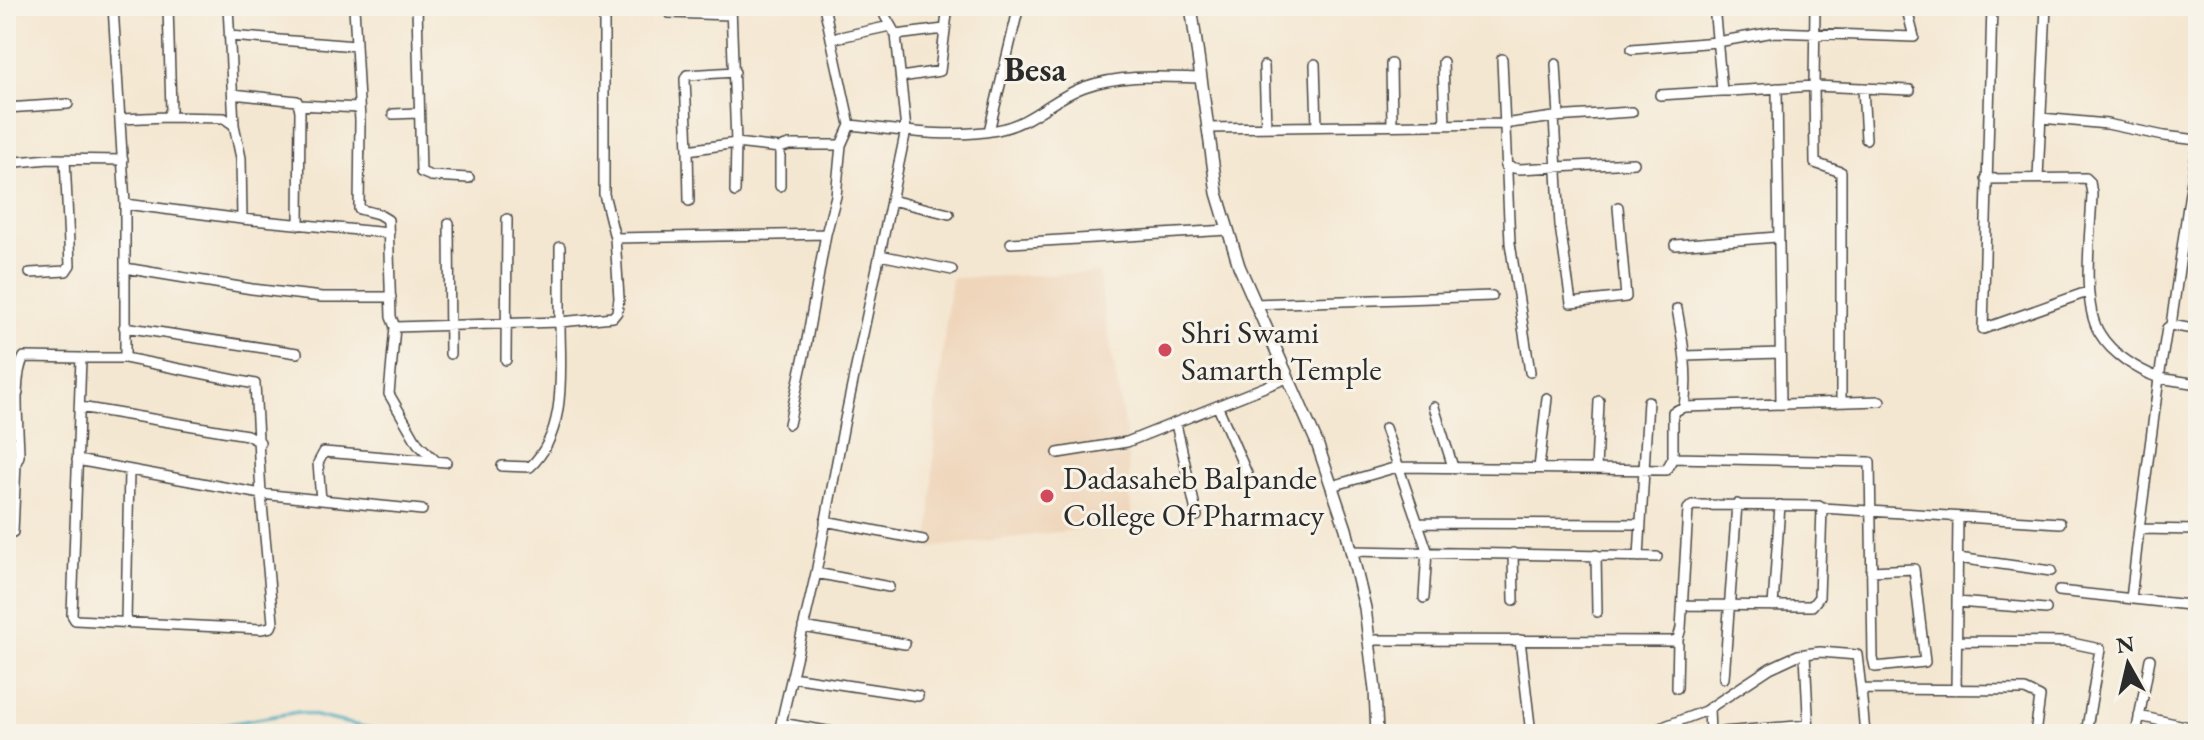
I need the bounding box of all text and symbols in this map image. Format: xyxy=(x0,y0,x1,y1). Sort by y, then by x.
district label: Besa xyxy=(1004,47,1067,91)
place label: Shri Swami Samarth Temple xyxy=(1181,311,1382,390)
marker: Shri Swami Samarth Temple xyxy=(1156,341,1174,359)
place label: Dadasaheb Balpande College Of Pharmacy xyxy=(1063,457,1325,536)
marker: Dadasaheb Balpande College Of Pharmacy xyxy=(1038,487,1056,505)
north arrow xyxy=(2088,624,2168,704)
text: N xyxy=(2114,629,2136,660)

